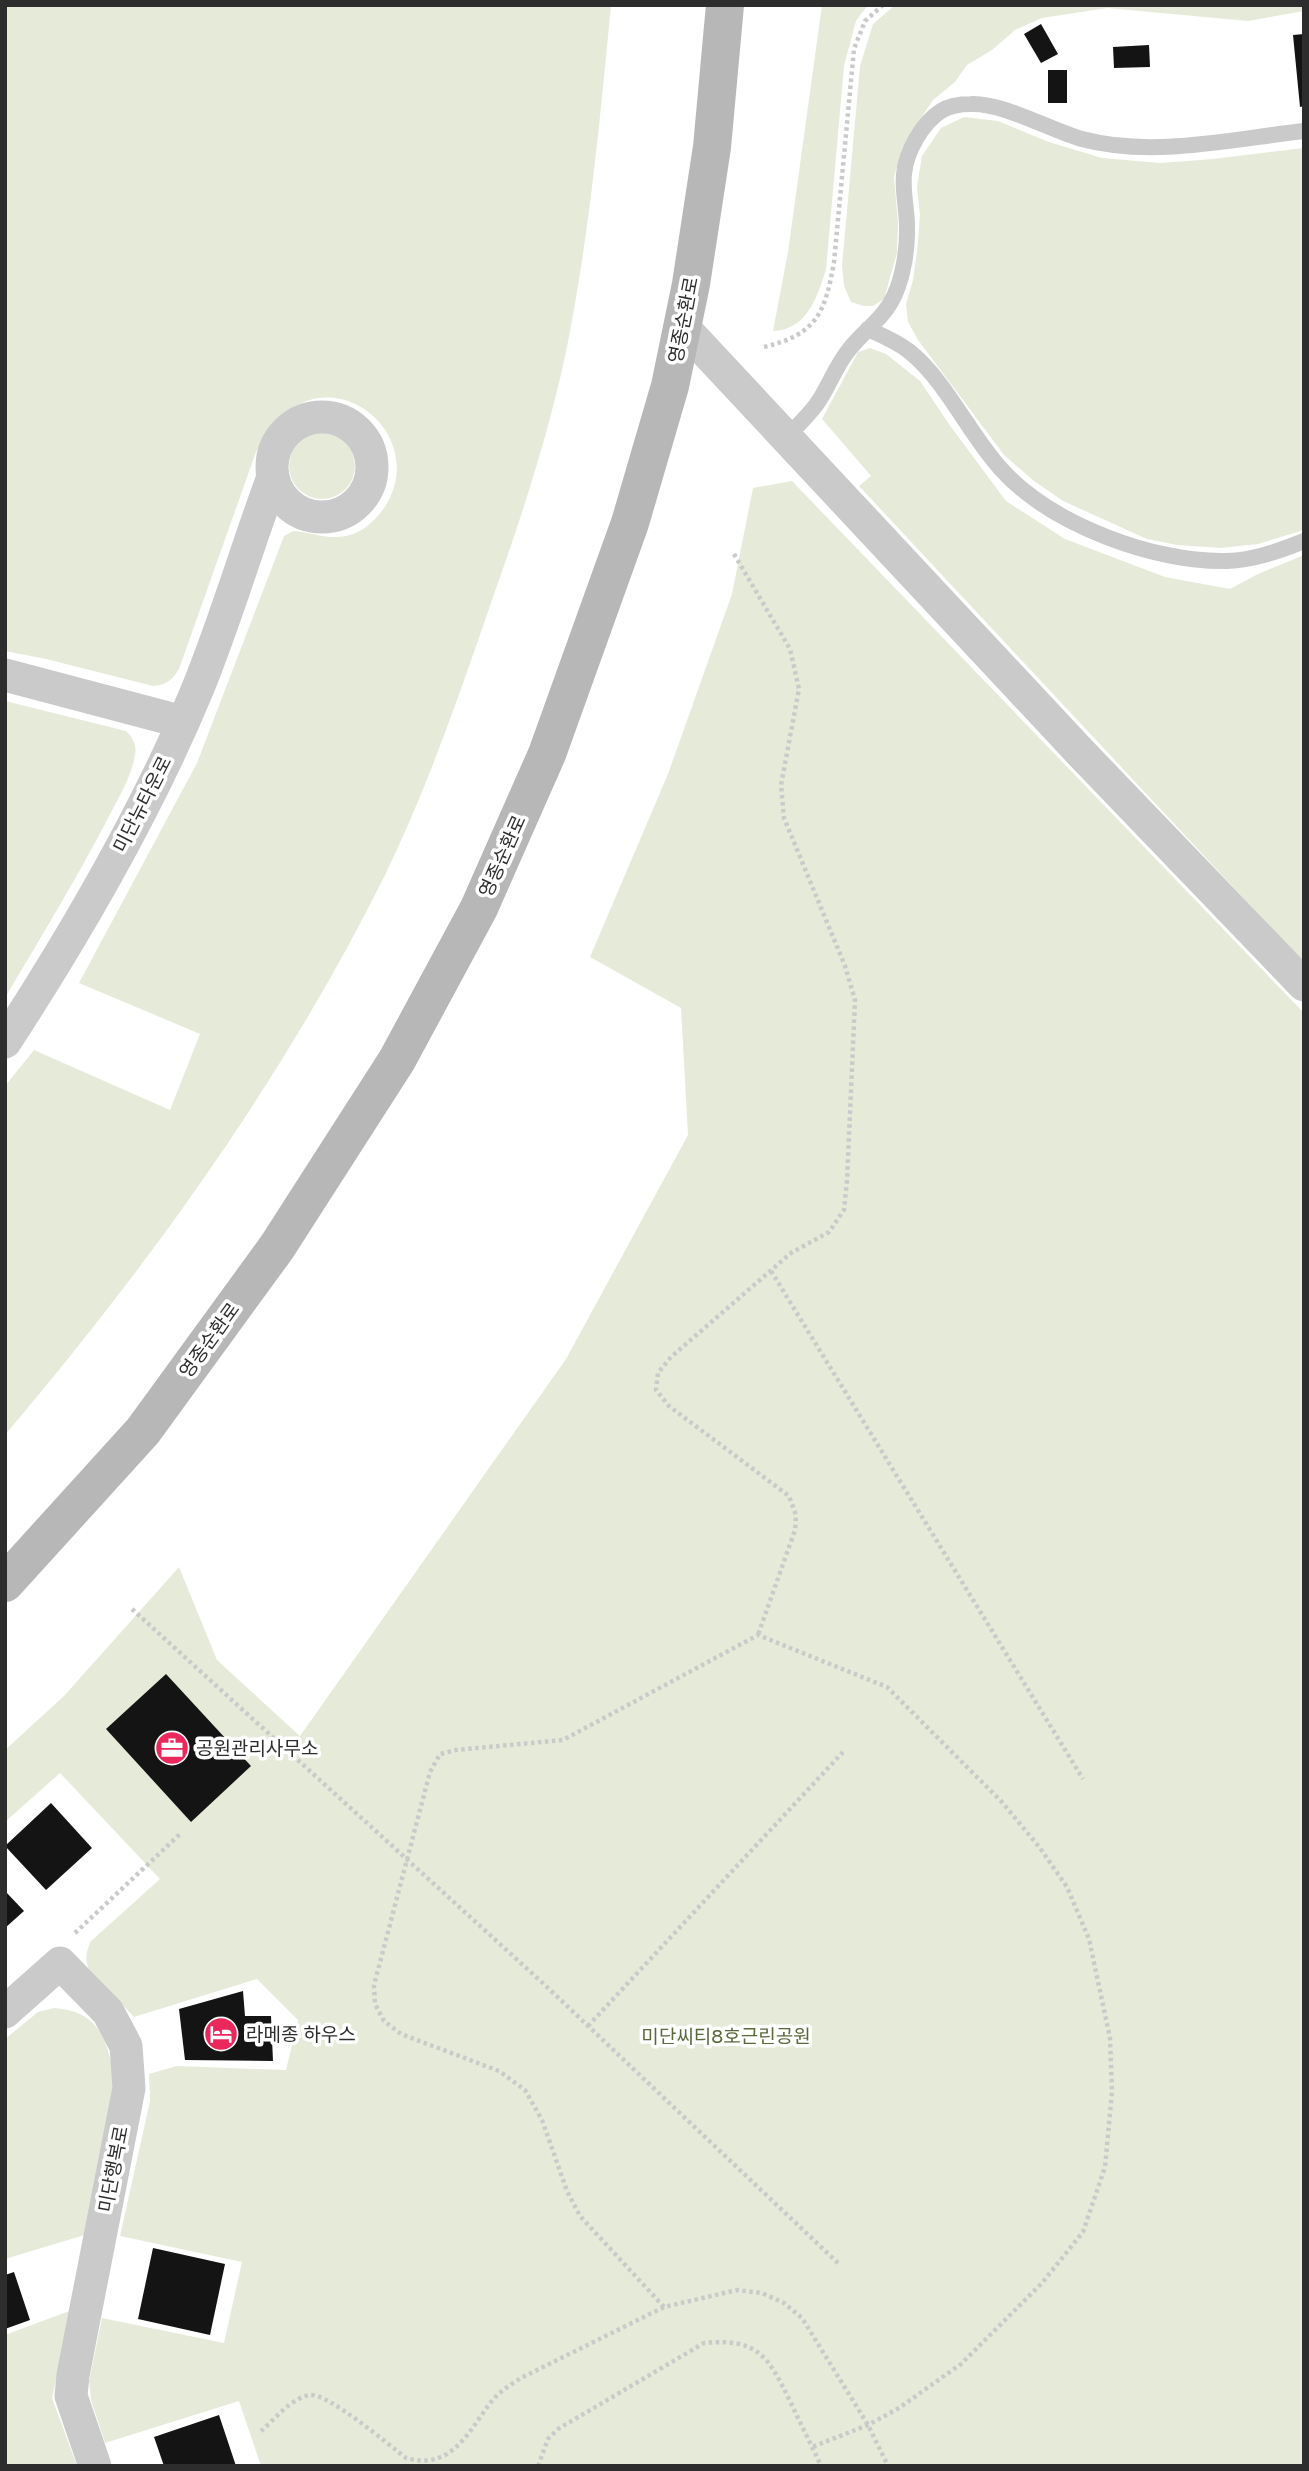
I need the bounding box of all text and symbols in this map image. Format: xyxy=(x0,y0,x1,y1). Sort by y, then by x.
street label: 영종순환로 xyxy=(665,275,703,365)
street label: 미단뉴타운로 xyxy=(109,753,177,856)
street label: 영종순환로 xyxy=(475,812,531,901)
street label: 영종순환로 xyxy=(175,1299,244,1382)
office icon: 공원관리사무소 xyxy=(153,1729,191,1767)
place label: 공원관리사무소 xyxy=(196,1738,318,1760)
hotel icon: 라메종 하우스 xyxy=(202,2015,240,2053)
place label: 라메종 하우스 xyxy=(246,2024,356,2046)
park label: 미단씨티8호근린공원 xyxy=(641,2026,811,2048)
street label: 미단행복로 xyxy=(95,2124,133,2214)

